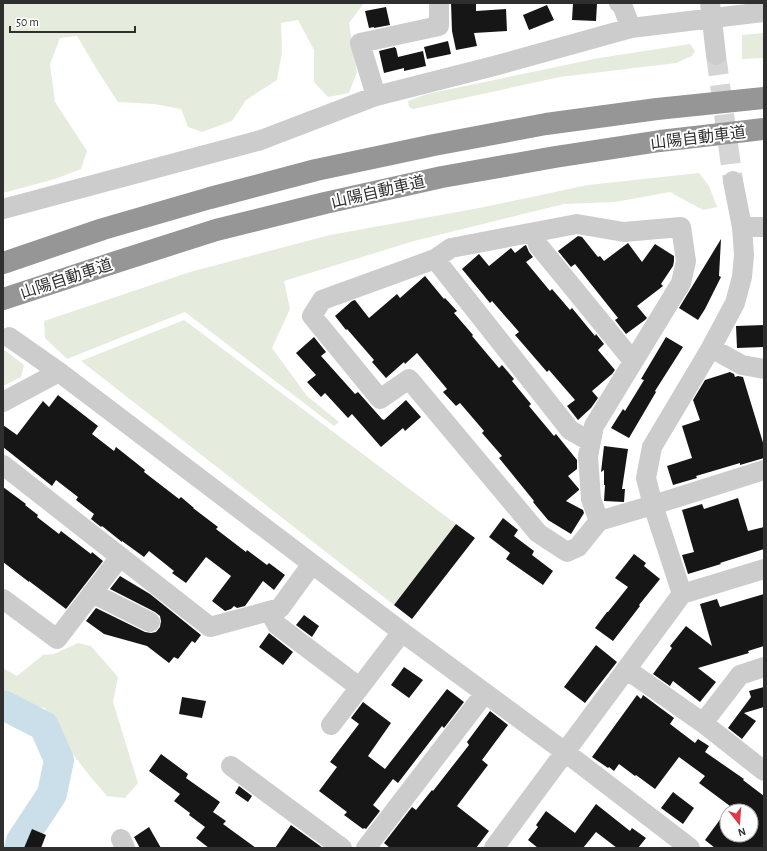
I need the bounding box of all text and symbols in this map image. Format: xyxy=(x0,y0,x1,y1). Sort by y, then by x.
scale bar xyxy=(10,8,135,34)
text: 50 m xyxy=(16,16,39,28)
street label: 山陽自動車道 xyxy=(649,123,747,152)
street label: 山陽自動車道 xyxy=(329,172,427,211)
street label: 山陽自動車道 xyxy=(18,256,114,301)
north arrow xyxy=(719,803,759,843)
text: N xyxy=(737,826,747,838)

